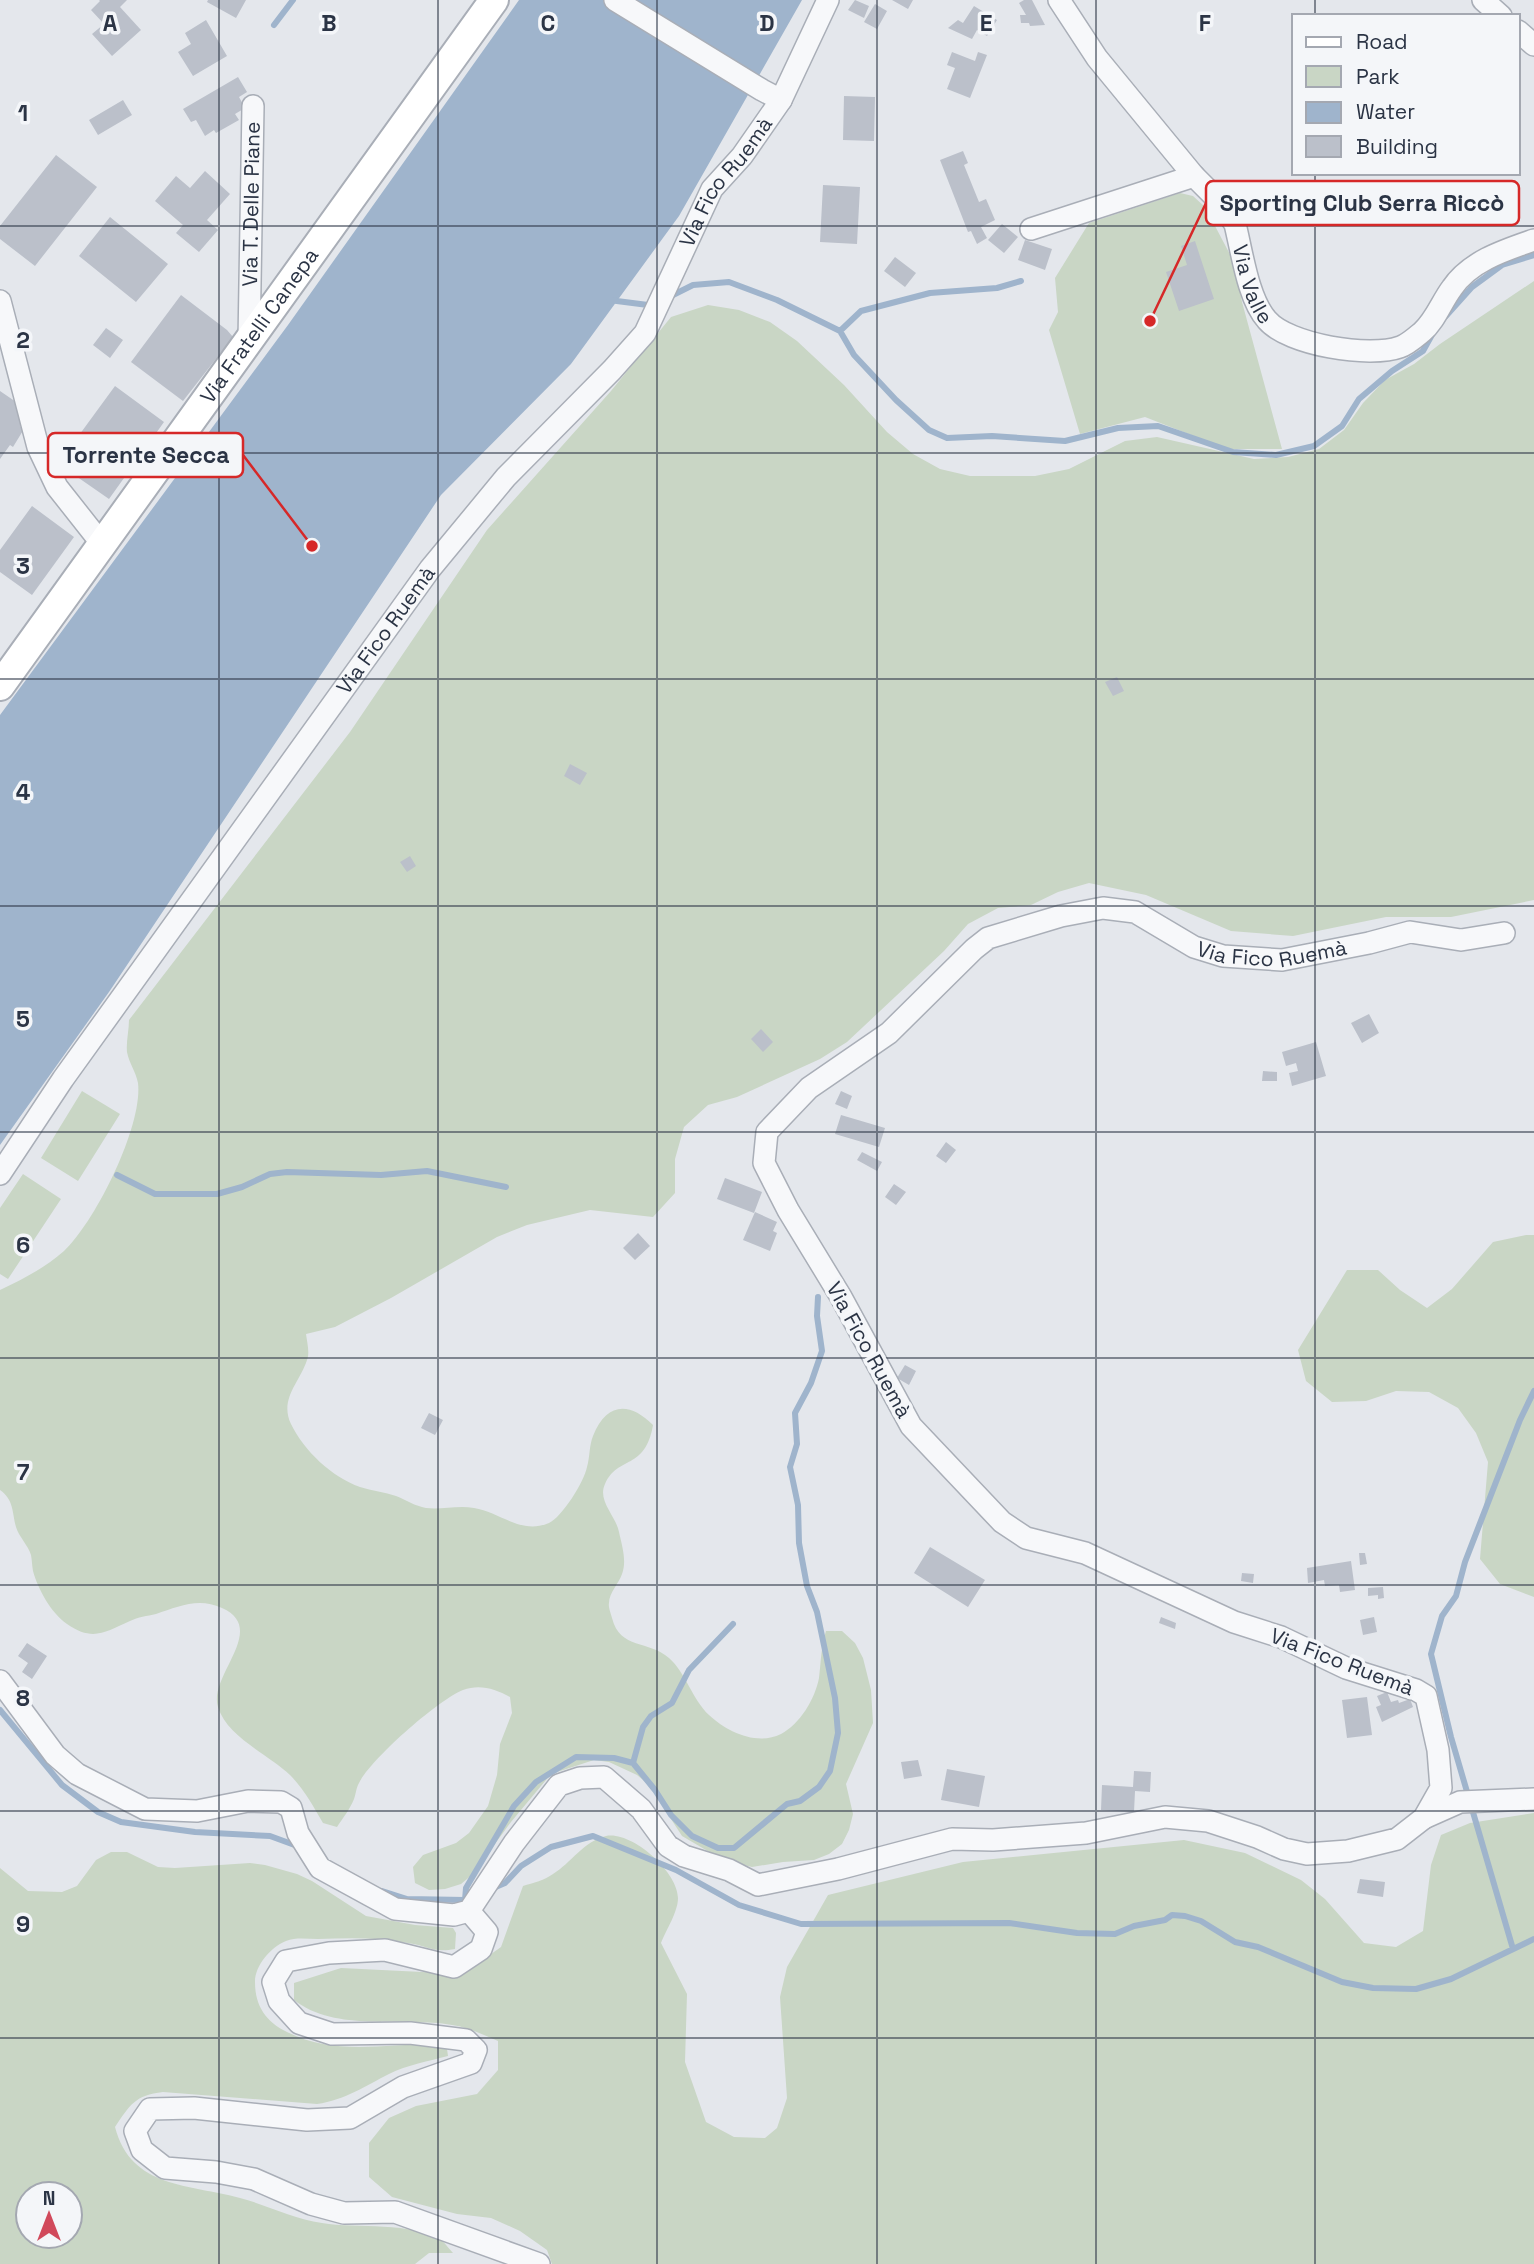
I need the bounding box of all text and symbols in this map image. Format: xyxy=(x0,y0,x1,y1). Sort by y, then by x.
text: A xyxy=(103,8,118,38)
text: B xyxy=(321,8,337,38)
text: C xyxy=(541,8,555,38)
text: D xyxy=(759,8,775,38)
text: E xyxy=(980,8,992,38)
text: F xyxy=(1199,8,1211,38)
legend xyxy=(1292,14,1520,175)
text: Road xyxy=(1356,28,1408,55)
text: Park xyxy=(1356,63,1400,90)
text: 1 xyxy=(18,98,28,128)
text: Water xyxy=(1356,98,1415,125)
street label: Via Fico Ruemà xyxy=(673,111,778,251)
street label: Via T. Delle Piane xyxy=(236,121,266,287)
text: Building xyxy=(1356,133,1438,160)
callout: Sporting Club Serra Riccò xyxy=(1206,181,1519,225)
text: Sporting Club Serra Riccò xyxy=(1220,188,1504,218)
street label: Via Fratelli Canepa xyxy=(194,242,324,408)
street label: Via Valle xyxy=(1227,242,1279,329)
text: 2 xyxy=(16,325,30,355)
callout: Torrente Secca xyxy=(48,433,243,477)
text: Torrente Secca xyxy=(62,440,230,470)
text: 3 xyxy=(16,551,30,581)
street label: Via Fico Ruemà xyxy=(330,560,441,699)
text: 4 xyxy=(16,777,31,807)
street label: Via Fico Ruemà xyxy=(1194,934,1349,973)
text: 5 xyxy=(16,1004,30,1034)
text: 6 xyxy=(16,1230,30,1260)
street label: Via Fico Ruemà xyxy=(821,1277,918,1423)
text: 7 xyxy=(17,1457,30,1487)
street label: Via Fico Ruemà xyxy=(1267,1622,1418,1701)
text: 8 xyxy=(16,1683,30,1713)
text: 9 xyxy=(16,1909,30,1939)
north arrow xyxy=(14,2180,84,2250)
text: N xyxy=(43,2186,55,2211)

